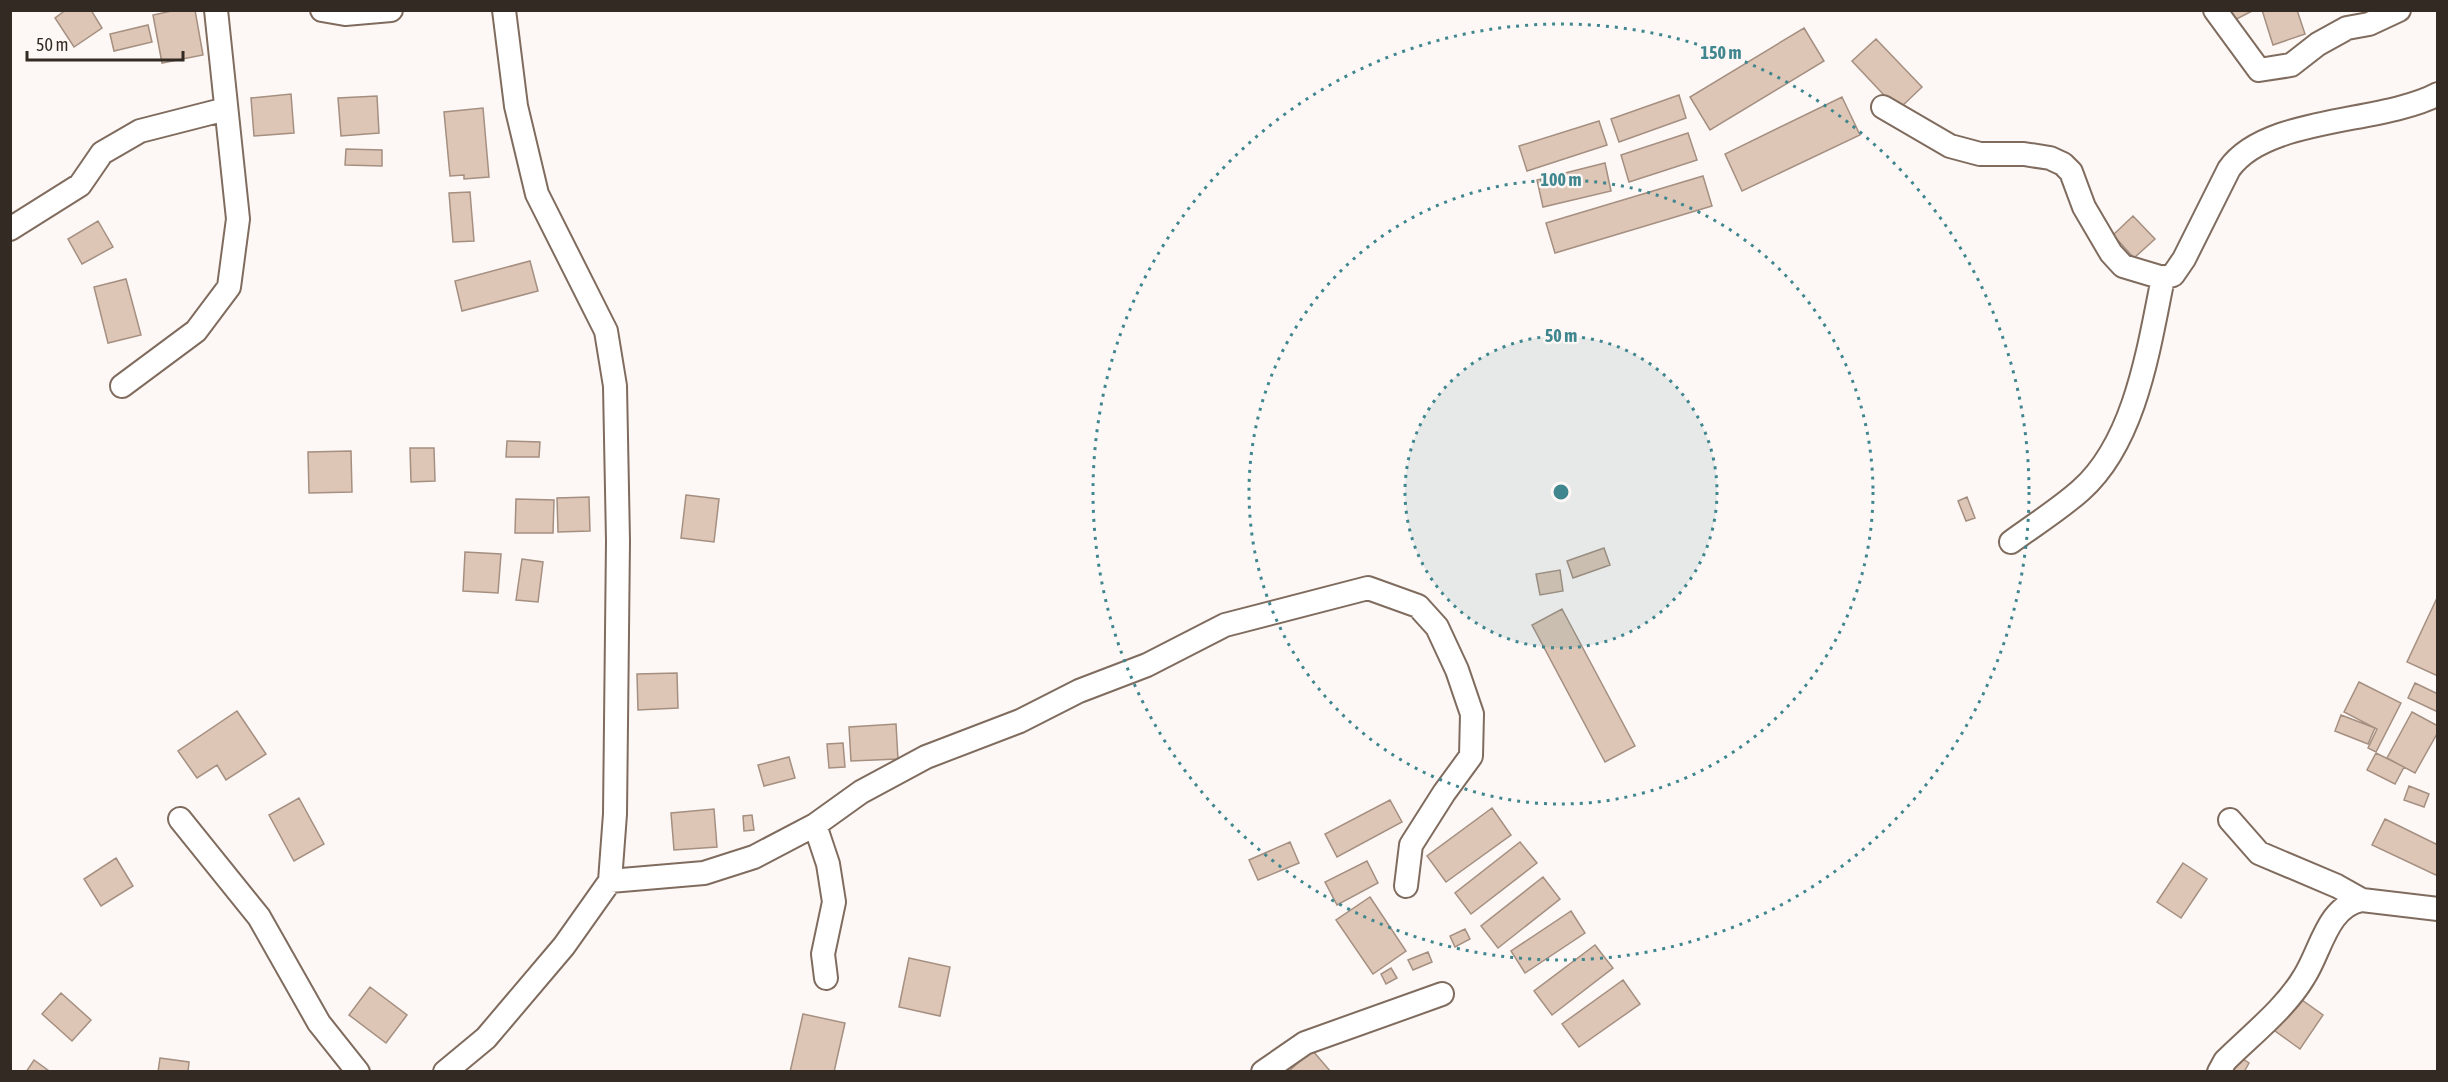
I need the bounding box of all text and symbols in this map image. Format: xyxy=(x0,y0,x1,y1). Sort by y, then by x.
scale bar xyxy=(27,24,183,62)
text: 50 m xyxy=(36,34,68,55)
text: 150 m xyxy=(1701,42,1741,63)
text: 100 m xyxy=(1541,169,1581,190)
text: 50 m xyxy=(1545,325,1577,346)
centre of rings xyxy=(1551,482,1571,502)

